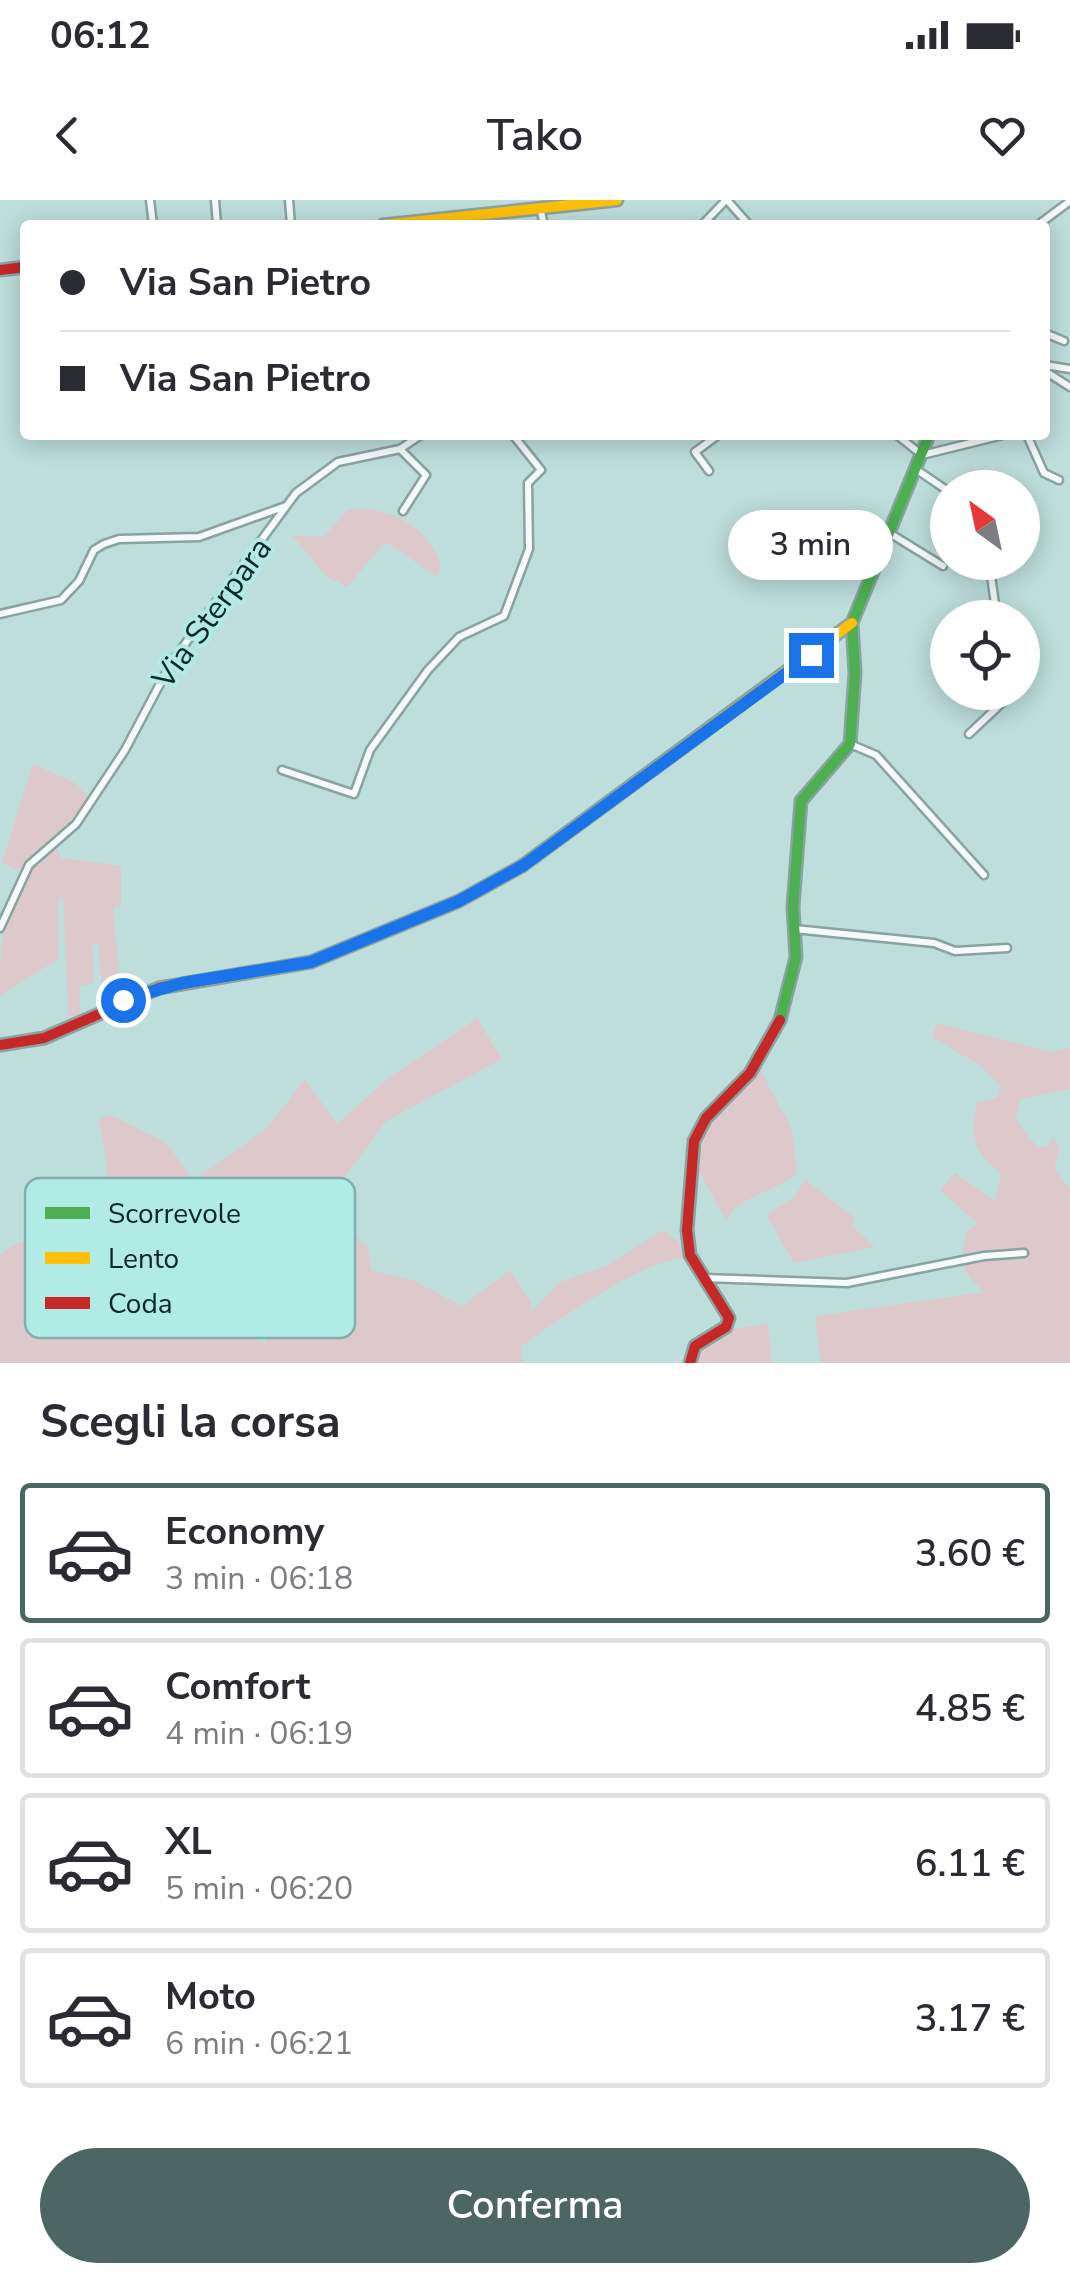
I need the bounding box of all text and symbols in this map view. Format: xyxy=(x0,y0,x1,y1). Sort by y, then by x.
text: 06:12 xyxy=(50,10,151,61)
text: Tako xyxy=(487,105,583,166)
icon: back xyxy=(40,108,95,163)
icon: heart xyxy=(975,108,1030,163)
text: Via San Pietro xyxy=(120,257,371,308)
text: Via San Pietro xyxy=(120,353,371,404)
north arrow xyxy=(930,470,1040,580)
map controls xyxy=(930,470,1040,710)
callout: 3 min xyxy=(728,510,894,580)
text: 3 min xyxy=(770,523,851,566)
street label: Via Sterpara xyxy=(142,528,282,698)
button: locate xyxy=(930,600,1040,710)
route end xyxy=(789,633,834,678)
route start xyxy=(101,978,146,1023)
legend xyxy=(25,1178,355,1338)
text: Scorrevole xyxy=(108,1195,241,1233)
text: Lento xyxy=(108,1240,179,1278)
text: Coda xyxy=(108,1285,173,1323)
text: Scegli la corsa xyxy=(40,1392,341,1453)
text: Economy xyxy=(165,1506,324,1557)
icon: car xyxy=(45,1508,135,1598)
text: 3.60 € xyxy=(915,1528,1025,1579)
text: 3 min · 06:18 xyxy=(165,1557,353,1600)
text: Comfort xyxy=(165,1661,310,1712)
icon: car xyxy=(45,1663,135,1753)
text: 4.85 € xyxy=(915,1683,1025,1734)
text: 4 min · 06:19 xyxy=(165,1712,353,1755)
text: XL xyxy=(165,1816,212,1867)
icon: car xyxy=(45,1818,135,1908)
text: 6.11 € xyxy=(915,1838,1025,1889)
text: 5 min · 06:20 xyxy=(165,1867,353,1910)
text: Moto xyxy=(165,1971,256,2022)
icon: car xyxy=(45,1973,135,2063)
text: 3.17 € xyxy=(915,1993,1025,2044)
text: 6 min · 06:21 xyxy=(165,2022,353,2065)
button: Conferma xyxy=(40,2148,1030,2263)

